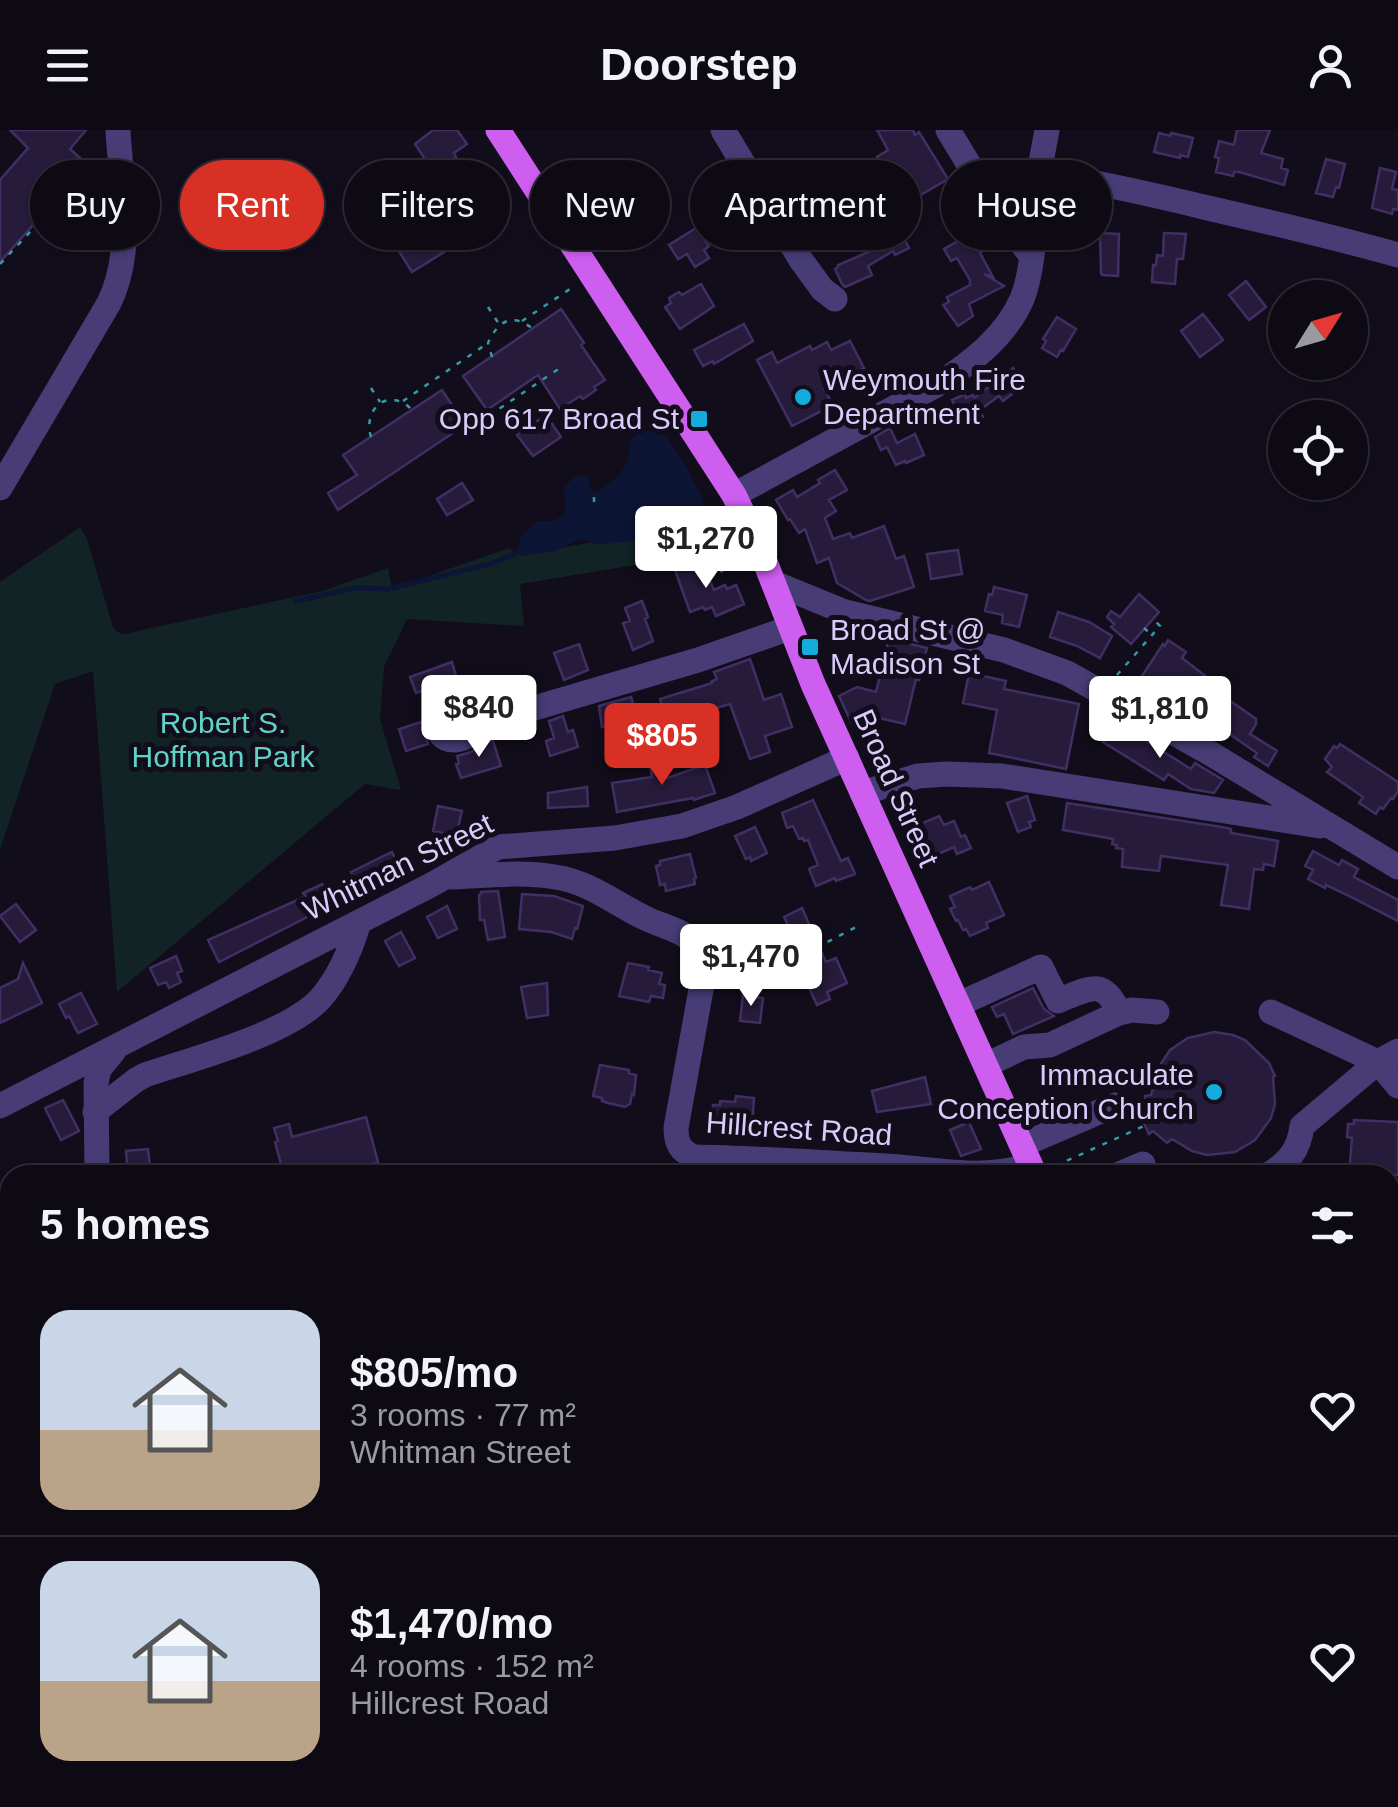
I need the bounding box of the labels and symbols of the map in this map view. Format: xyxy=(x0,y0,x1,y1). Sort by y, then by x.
north arrow xyxy=(1268,280,1368,380)
place label: Weymouth Fire Department xyxy=(823,363,1026,430)
marker: Weymouth Fire Department xyxy=(792,386,814,408)
place label: Opp 617 Broad St xyxy=(439,402,680,435)
marker: Opp 617 Broad St xyxy=(688,408,710,430)
pin: $1,270 xyxy=(625,506,787,591)
place label: Broad St @ Madison St xyxy=(830,613,986,680)
marker: Broad St @ Madison St xyxy=(799,636,821,658)
pin: $840 xyxy=(420,675,538,760)
pin: $1,810 xyxy=(1079,676,1241,761)
pin: $805 xyxy=(603,703,721,788)
street label: Broad Street xyxy=(847,704,946,872)
park label: Robert S. Hoffman Park xyxy=(132,706,315,773)
street label: Whitman Street xyxy=(298,806,499,927)
pin: $1,470 xyxy=(670,924,832,1009)
place label: Immaculate Conception Church xyxy=(937,1058,1194,1125)
marker: Immaculate Conception Church xyxy=(1203,1081,1225,1103)
street label: Hillcrest Road xyxy=(705,1106,893,1151)

